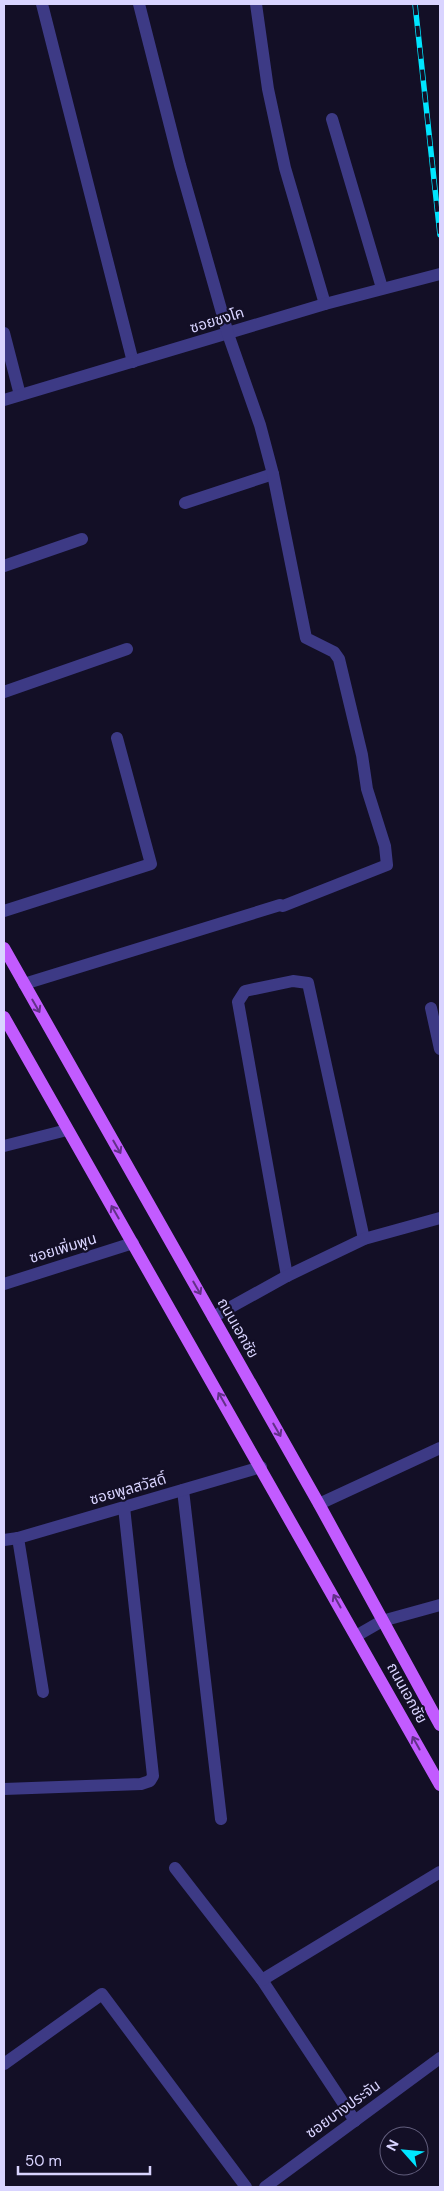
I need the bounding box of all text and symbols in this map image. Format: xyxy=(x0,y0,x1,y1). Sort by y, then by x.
street label: ซอยชงโค xyxy=(187,302,247,338)
one-way arrow xyxy=(32,998,42,1012)
one-way arrow xyxy=(112,1139,122,1154)
one-way arrow xyxy=(110,1205,120,1220)
street label: ซอยเพิ่มพูน xyxy=(27,1228,99,1268)
one-way arrow xyxy=(192,1281,202,1295)
street label: ถนนเอกชัย xyxy=(213,1294,263,1362)
one-way arrow xyxy=(217,1391,227,1406)
one-way arrow xyxy=(272,1422,282,1437)
street label: ซอยพูลสวัสดิ์ xyxy=(87,1469,169,1509)
one-way arrow xyxy=(331,1594,341,1609)
street label: ถนนเอกชัย xyxy=(382,1659,432,1727)
one-way arrow xyxy=(411,1736,421,1750)
street label: ซอยบางประจัน xyxy=(302,2075,384,2143)
north arrow xyxy=(379,2126,429,2176)
text: N xyxy=(382,2136,403,2154)
scale bar xyxy=(18,2144,150,2176)
text: 50 m xyxy=(25,2151,62,2171)

